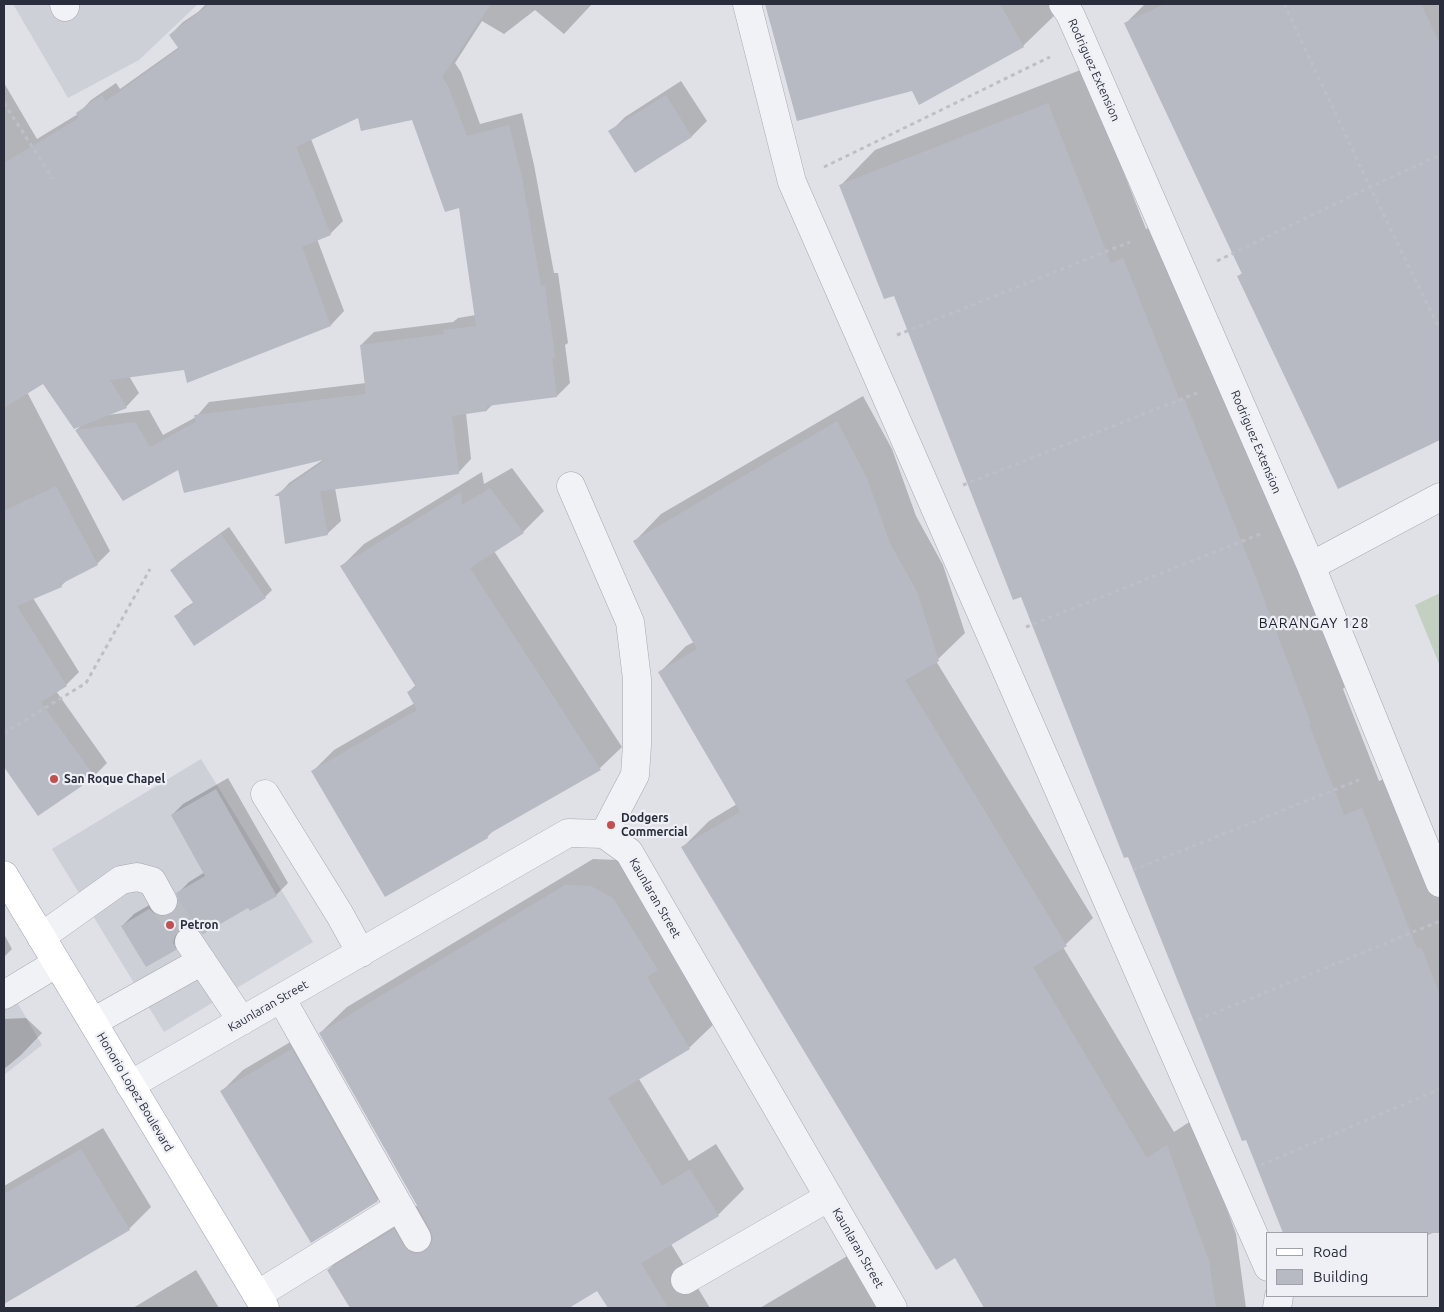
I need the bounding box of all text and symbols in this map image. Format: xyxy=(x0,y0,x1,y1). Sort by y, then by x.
street label: Rodriguez Extension xyxy=(1065,17,1123,123)
street label: Rodriguez Extension xyxy=(1228,388,1284,496)
district label: BARANGAY 128 xyxy=(1257,615,1371,631)
place label: San Roque Chapel xyxy=(64,772,165,786)
marker: San Roque Chapel xyxy=(48,773,60,785)
place label: Dodgers Commercial xyxy=(621,811,688,839)
marker: Dodgers Commercial xyxy=(605,819,617,831)
street label: Kaunlaran Street xyxy=(626,855,684,941)
place label: Petron xyxy=(180,918,219,932)
marker: Petron xyxy=(164,919,176,931)
street label: Kaunlaran Street xyxy=(225,977,311,1035)
street label: Honorio Lopez Boulevard xyxy=(94,1030,176,1154)
street label: Kaunlaran Street xyxy=(829,1205,887,1291)
legend xyxy=(1266,1232,1429,1297)
text: Road xyxy=(1313,1243,1348,1260)
text: Building xyxy=(1313,1268,1368,1285)

